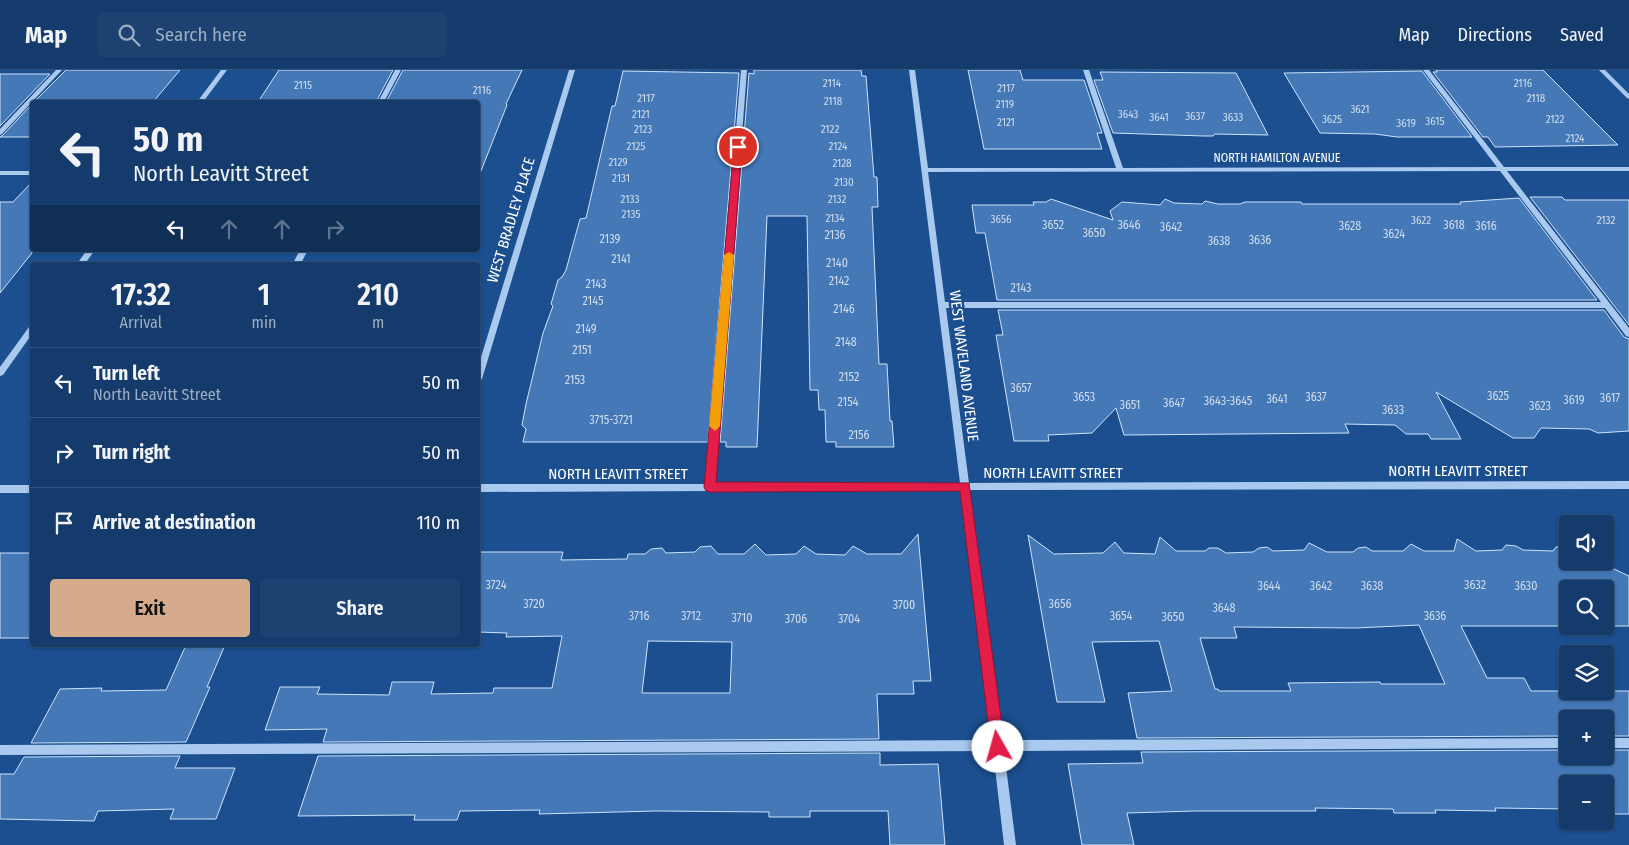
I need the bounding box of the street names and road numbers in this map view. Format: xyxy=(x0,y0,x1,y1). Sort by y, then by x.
street label: NORTH HAMILTON AVENUE xyxy=(1214,151,1341,165)
street label: WEST BRADLEY PLACE xyxy=(483,155,539,285)
street label: WEST WAVELAND AVENUE xyxy=(946,289,982,443)
street label: NORTH LEAVITT STREET xyxy=(1388,462,1528,480)
street label: NORTH LEAVITT STREET xyxy=(983,464,1123,482)
street label: NORTH LEAVITT STREET xyxy=(548,465,688,483)

